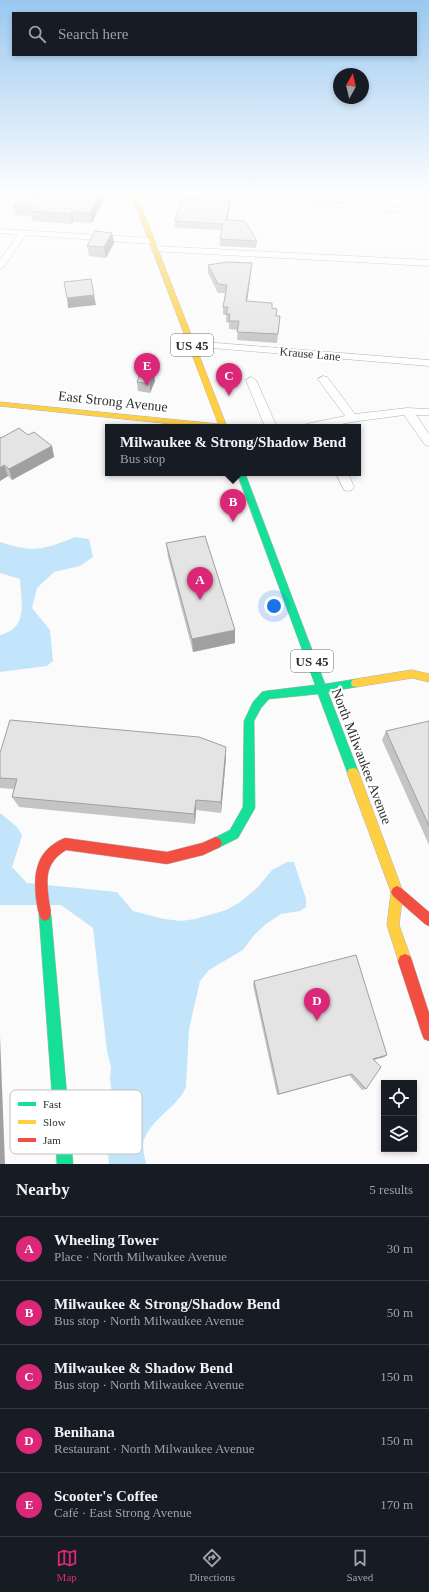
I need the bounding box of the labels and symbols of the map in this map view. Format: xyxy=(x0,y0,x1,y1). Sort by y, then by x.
north arrow xyxy=(333,68,369,104)
road number: US 45 xyxy=(171,334,213,356)
street label: Krause Lane xyxy=(279,344,341,364)
pin: E xyxy=(134,353,160,386)
pin: C xyxy=(216,363,242,396)
street label: East Strong Avenue xyxy=(57,388,169,415)
pin: B xyxy=(220,489,246,522)
pin: A xyxy=(187,567,213,600)
your location xyxy=(264,596,284,616)
road number: US 45 xyxy=(291,650,333,672)
street label: North Milwaukee Avenue xyxy=(329,686,394,826)
pin: D xyxy=(304,988,330,1021)
legend xyxy=(10,1090,142,1154)
text: Fast xyxy=(43,1098,61,1110)
text: Slow xyxy=(43,1116,66,1128)
text: Jam xyxy=(43,1134,61,1146)

